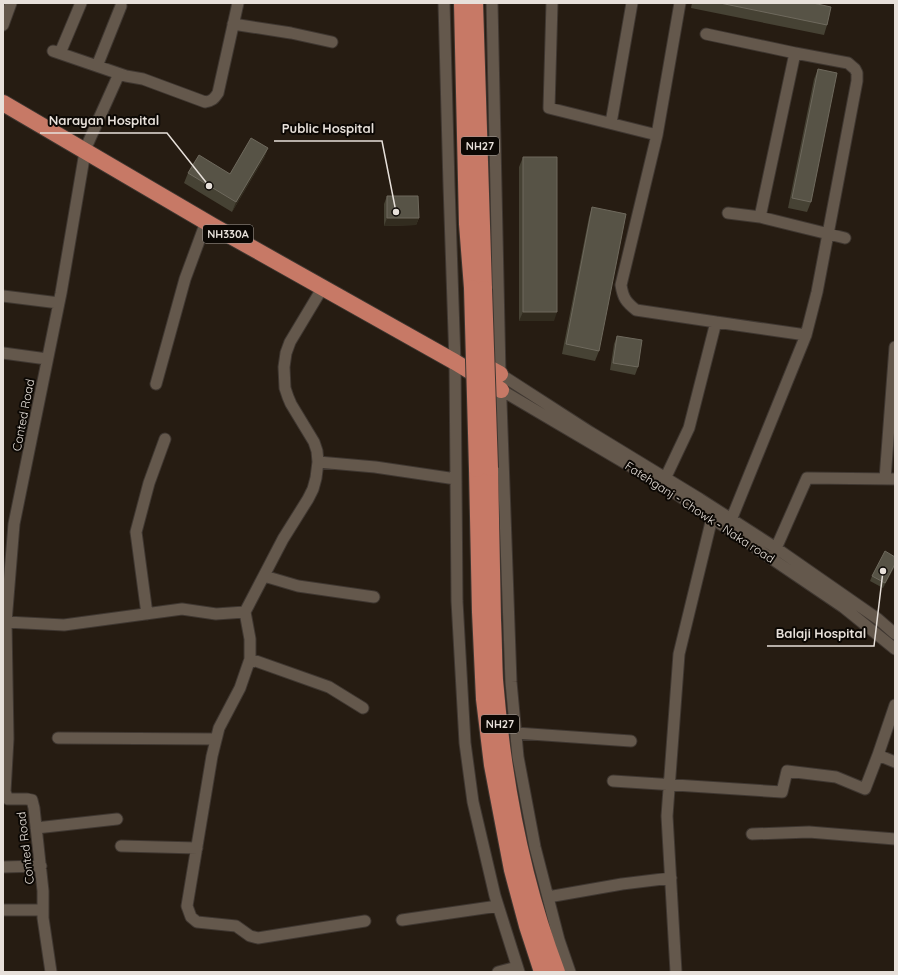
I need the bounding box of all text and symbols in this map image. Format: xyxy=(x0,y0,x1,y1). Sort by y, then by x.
callout: Narayan Hospital xyxy=(40,108,167,133)
text: Narayan Hospital xyxy=(49,112,159,128)
callout: Public Hospital xyxy=(274,116,382,141)
text: Public Hospital xyxy=(282,120,374,136)
road number: NH27 xyxy=(461,137,499,155)
road number: NH330A xyxy=(203,225,253,243)
street label: Conted Road xyxy=(9,378,37,452)
street label: Fatehganj - Chowk - Naka road xyxy=(622,458,778,566)
callout: Balaji Hospital xyxy=(767,621,874,646)
text: Balaji Hospital xyxy=(776,625,866,641)
road number: NH27 xyxy=(481,715,519,733)
street label: Conted Road xyxy=(13,811,37,885)

